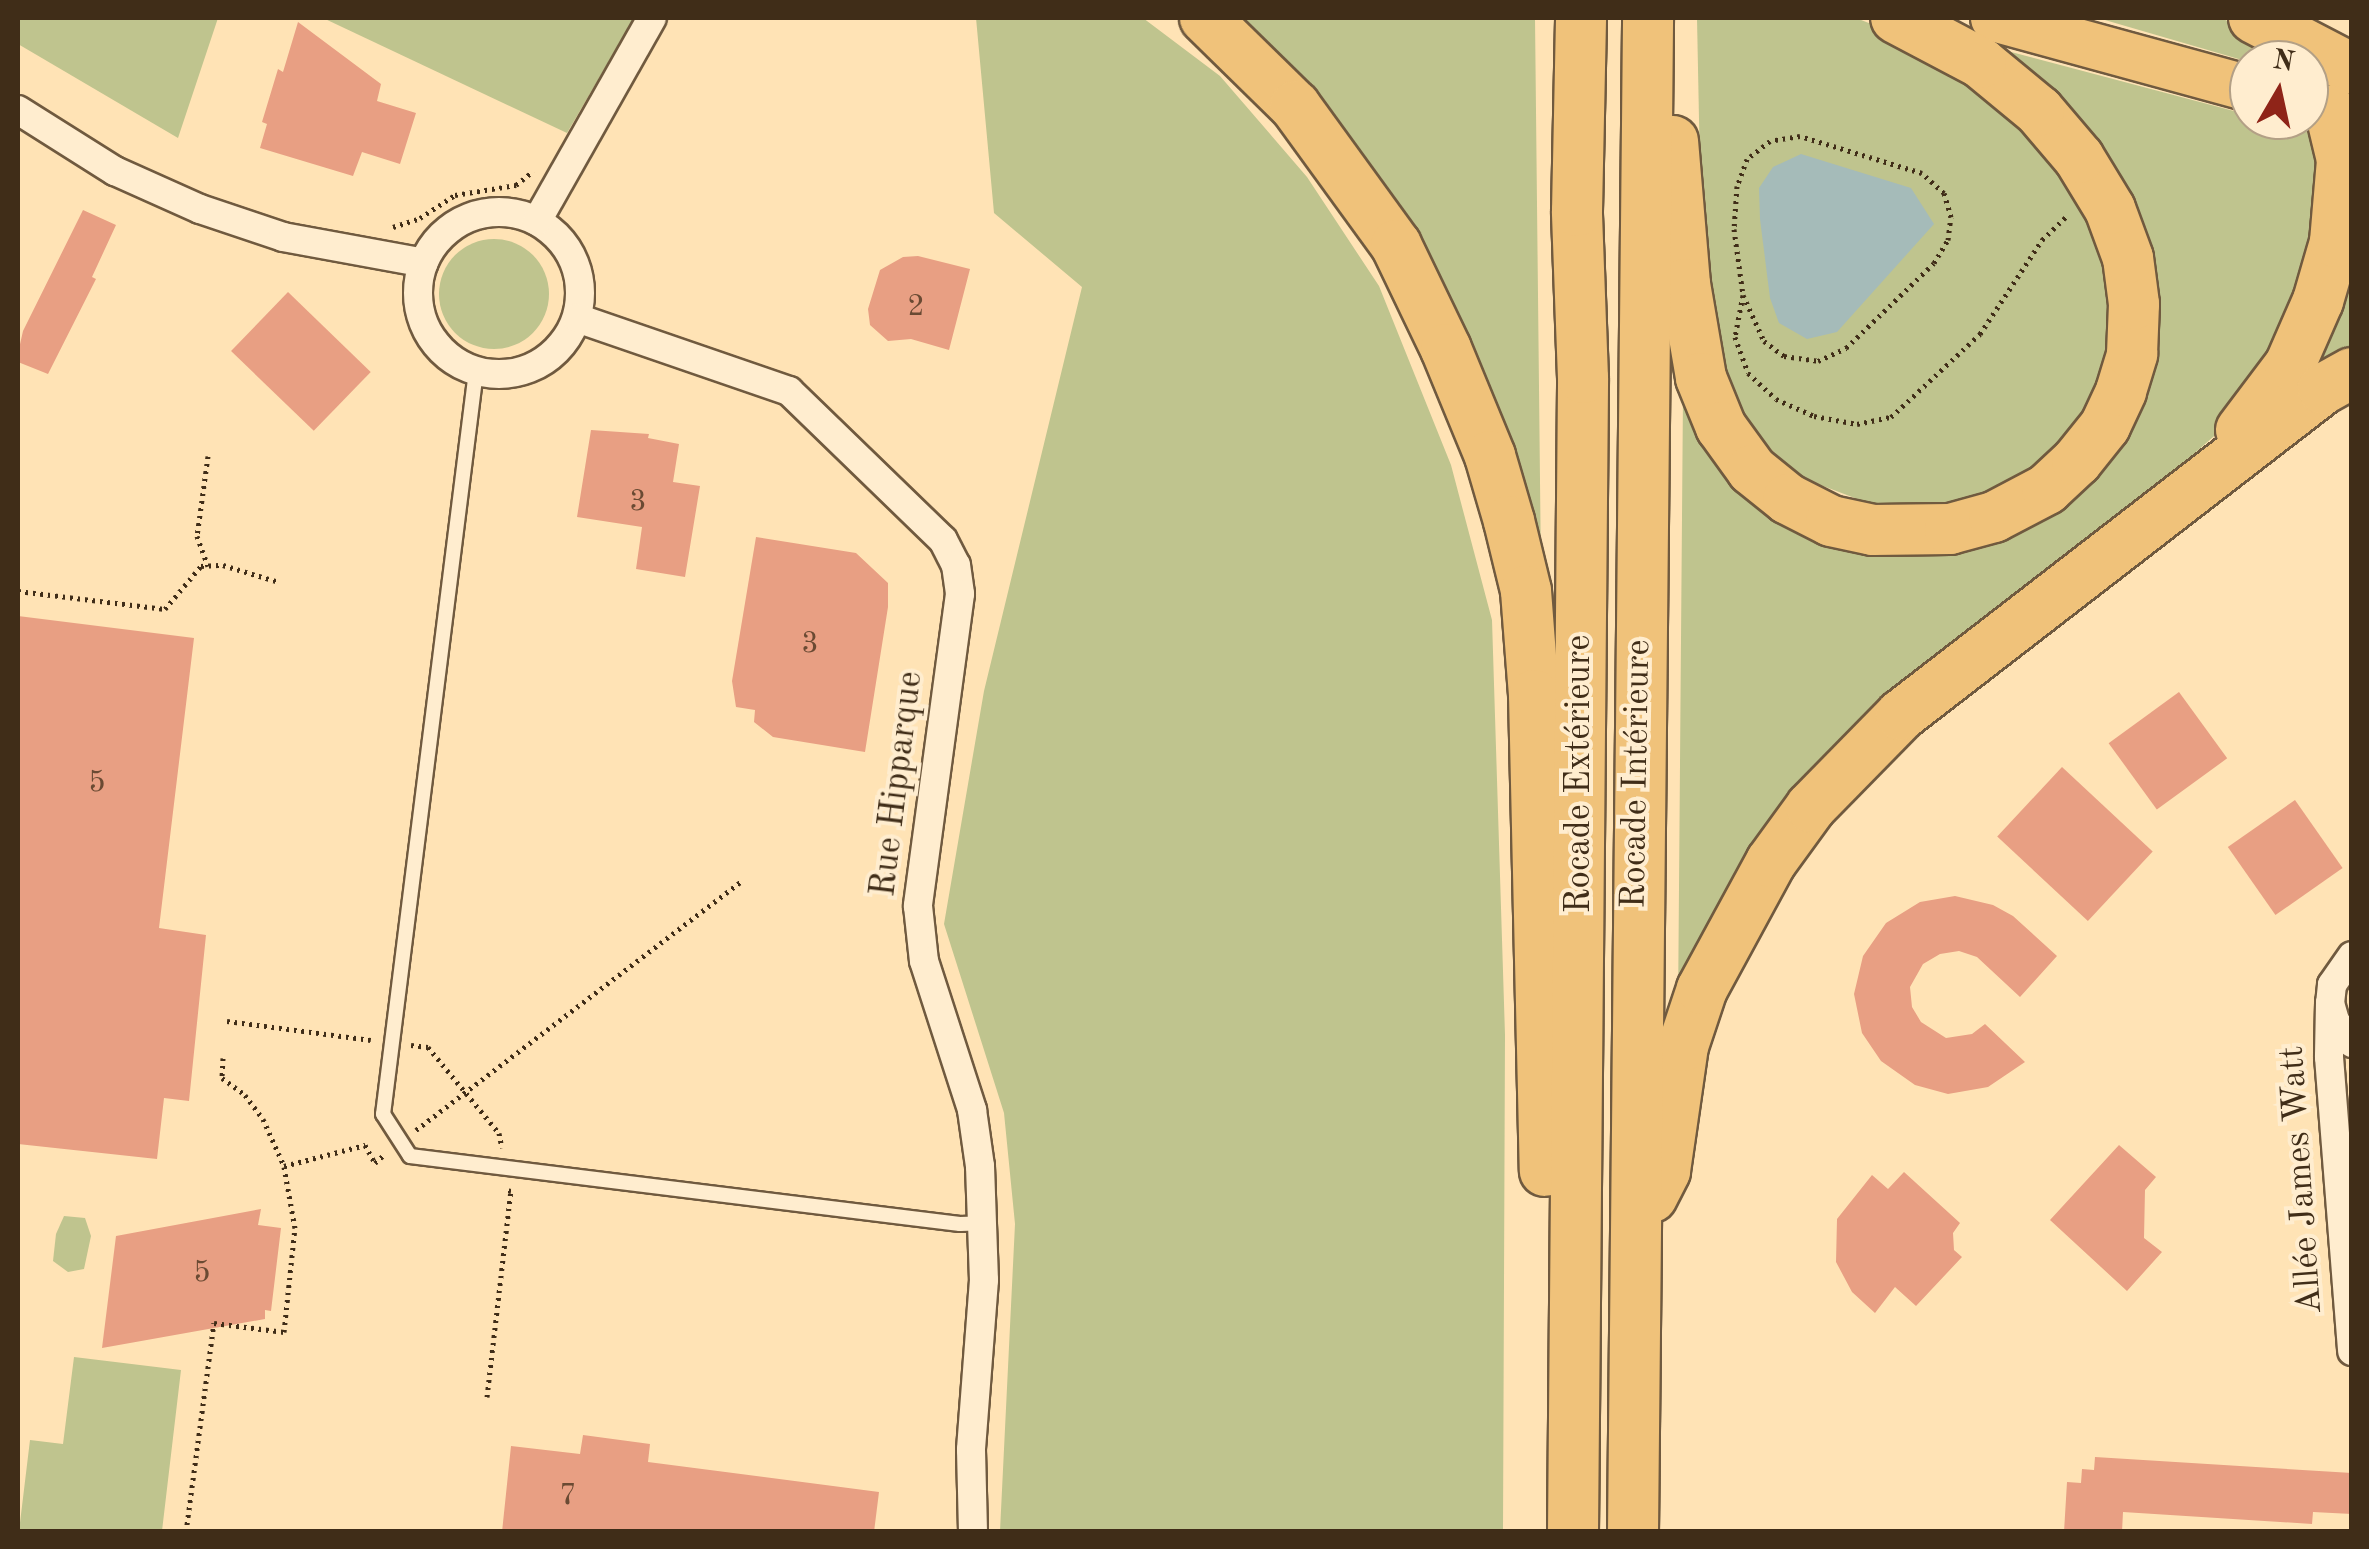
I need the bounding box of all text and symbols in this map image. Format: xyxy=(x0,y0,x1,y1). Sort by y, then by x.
north arrow xyxy=(2229,40,2329,140)
text: N xyxy=(2271,47,2296,78)
house number: 2 xyxy=(907,289,925,325)
house number: 3 xyxy=(629,484,647,520)
house number: 3 xyxy=(801,626,819,662)
street label: Rocade Extérieure xyxy=(1559,635,1601,913)
street label: Rocade Intérieure xyxy=(1614,639,1660,909)
street label: Rue Hipparque xyxy=(863,669,933,899)
house number: 5 xyxy=(88,765,106,801)
street label: Allée James Watt xyxy=(2272,1044,2332,1316)
house number: 5 xyxy=(193,1255,211,1291)
house number: 7 xyxy=(559,1478,577,1514)

